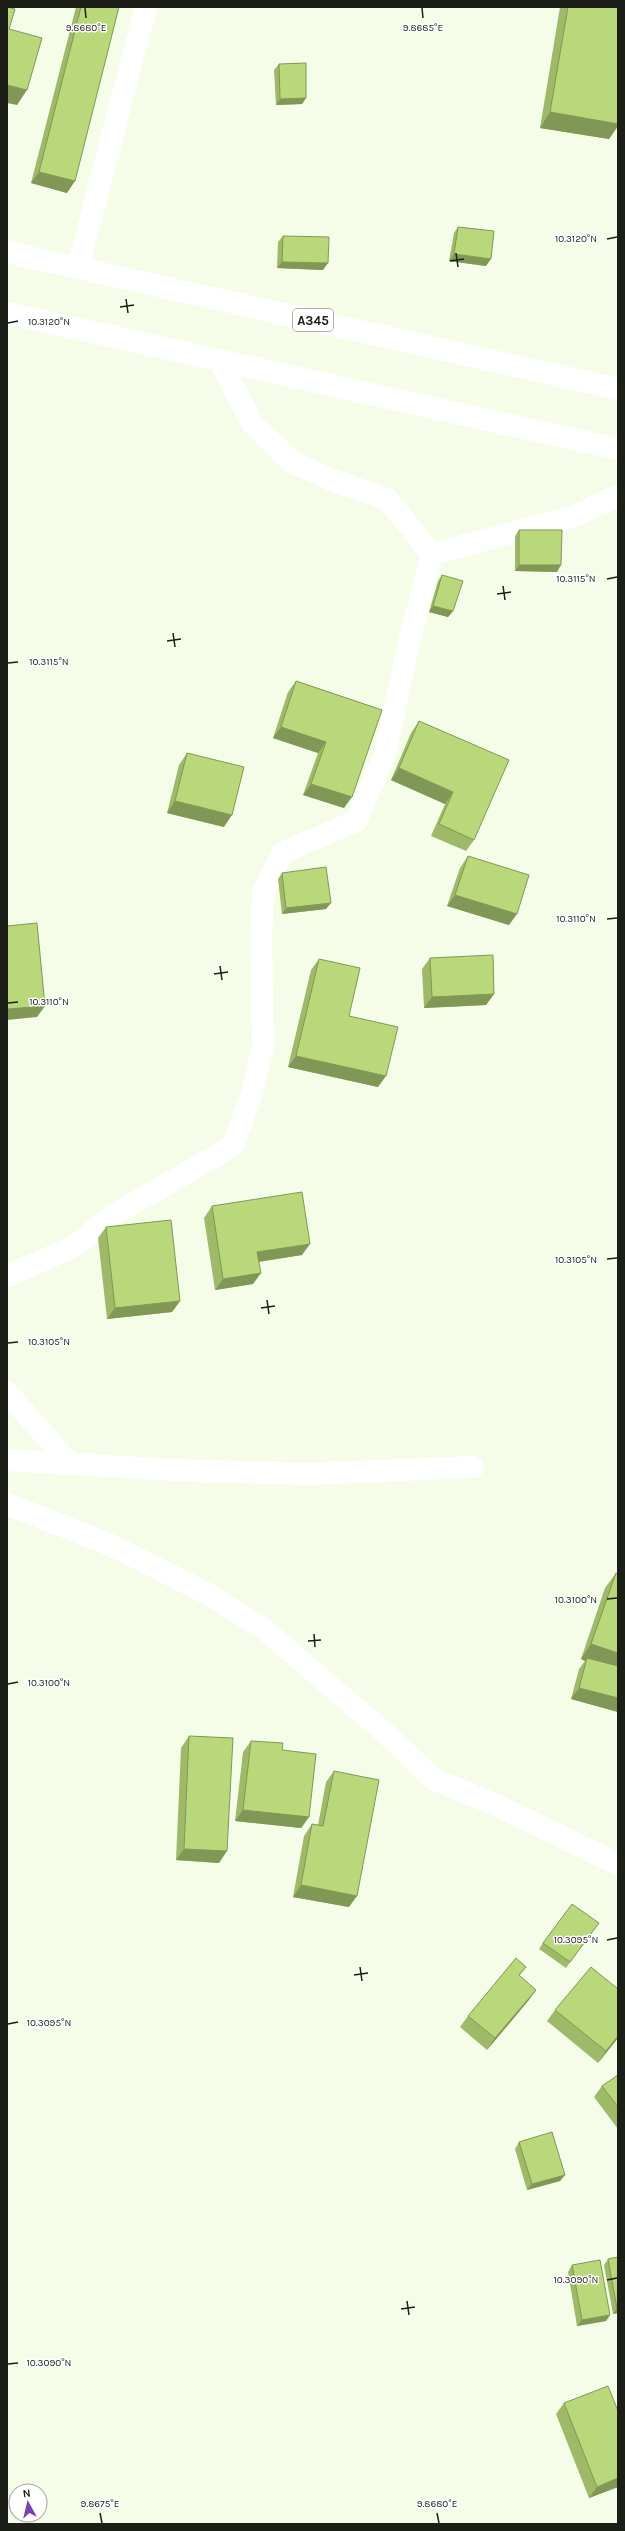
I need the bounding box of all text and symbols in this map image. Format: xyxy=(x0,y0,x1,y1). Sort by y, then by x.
text: 9.8680°E xyxy=(66,22,106,34)
text: 9.8685°E xyxy=(403,22,443,34)
text: 10.3120°N xyxy=(555,233,597,245)
road number: A345 xyxy=(293,309,333,331)
text: 10.3120°N xyxy=(28,316,70,328)
text: 10.3115°N xyxy=(556,573,596,585)
text: 10.3115°N xyxy=(29,656,69,668)
text: 10.3110°N xyxy=(556,913,596,925)
text: 10.3110°N xyxy=(29,996,69,1008)
text: 10.3105°N xyxy=(555,1254,597,1266)
text: 10.3105°N xyxy=(28,1336,70,1348)
text: 10.3100°N xyxy=(555,1594,597,1606)
text: 10.3100°N xyxy=(28,1677,70,1689)
text: 10.3095°N xyxy=(554,1934,598,1946)
text: 10.3095°N xyxy=(27,2017,71,2029)
text: 10.3090°N xyxy=(554,2274,598,2286)
text: 10.3090°N xyxy=(27,2357,71,2369)
north arrow xyxy=(8,2483,48,2523)
text: N xyxy=(22,2487,31,2501)
text: 9.8675°E xyxy=(81,2498,119,2510)
text: 9.8680°E xyxy=(417,2498,457,2510)

